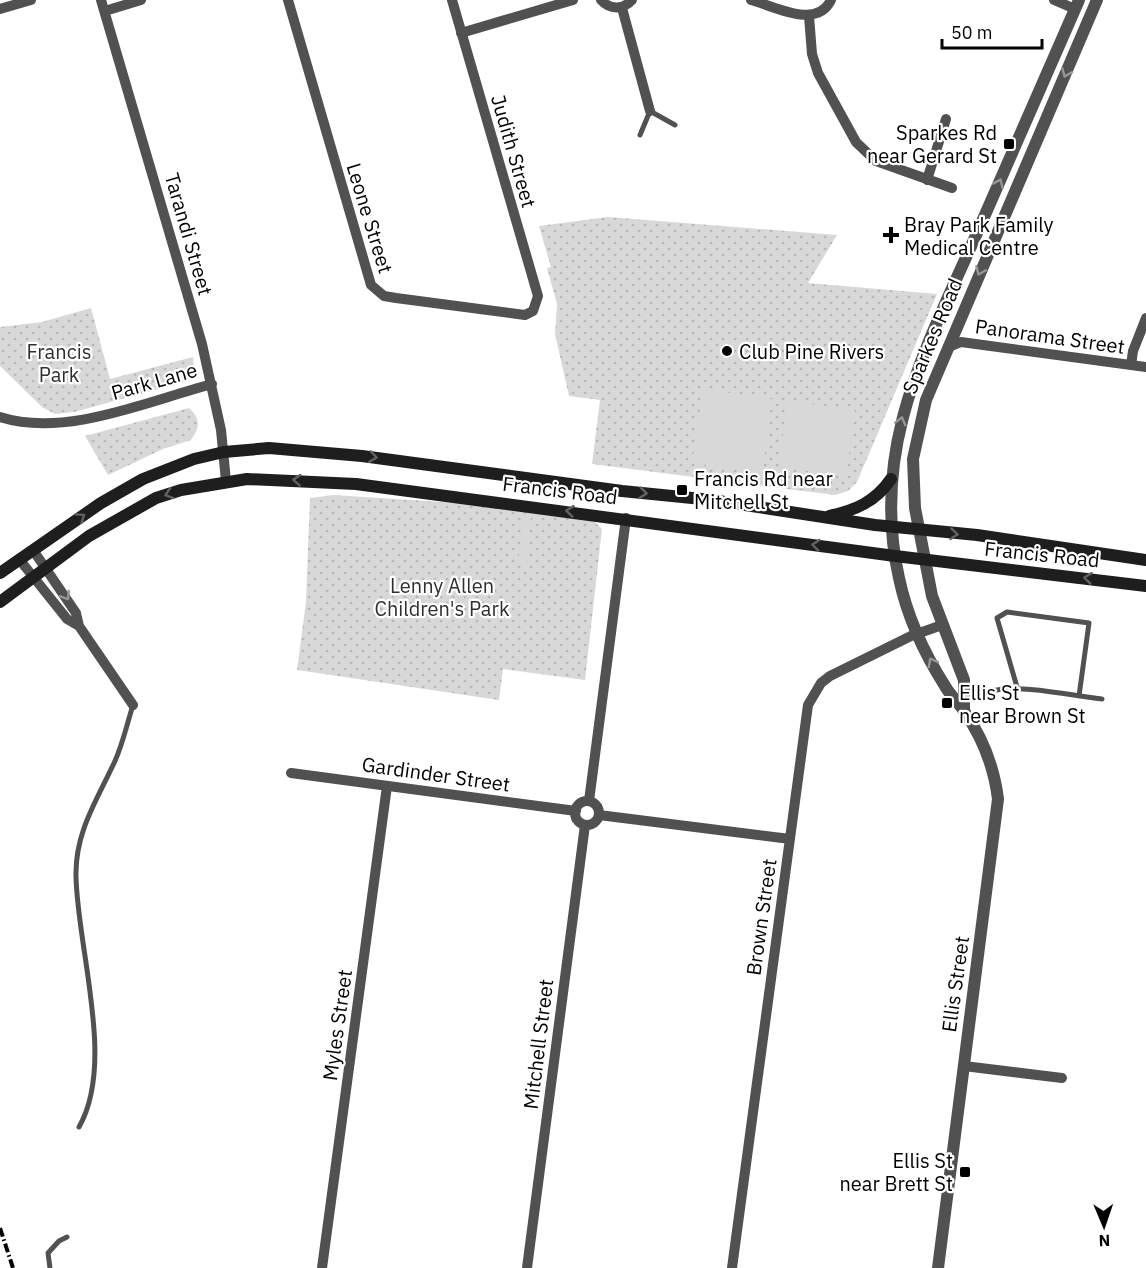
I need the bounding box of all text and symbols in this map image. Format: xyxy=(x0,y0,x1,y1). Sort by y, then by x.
scale bar xyxy=(942,12,1042,50)
text: 50 m xyxy=(951,21,993,44)
one-way arrow xyxy=(1062,67,1074,78)
street label: Judith Street xyxy=(485,91,543,211)
place label: Sparkes Rd near Gerard St xyxy=(867,119,997,169)
marker: Sparkes Rd near Gerard St xyxy=(1002,137,1016,151)
street label: Leone Street xyxy=(340,160,400,276)
street label: Tarandi Street xyxy=(159,170,219,298)
one-way arrow xyxy=(992,178,1004,189)
place label: Bray Park Family Medical Centre xyxy=(904,211,1054,261)
marker: Bray Park Family Medical Centre xyxy=(882,226,900,244)
one-way arrow xyxy=(976,265,988,276)
street label: Sparkes Road xyxy=(896,274,968,398)
street label: Panorama Street xyxy=(973,312,1127,360)
park label: Francis Park xyxy=(27,338,91,388)
place label: Club Pine Rivers xyxy=(739,338,884,365)
marker: Club Pine Rivers xyxy=(720,344,734,358)
street label: Park Lane xyxy=(108,356,200,406)
one-way arrow xyxy=(893,416,906,426)
one-way arrow xyxy=(369,451,378,463)
place label: Francis Rd near Mitchell St xyxy=(694,465,833,515)
street label: Francis Road xyxy=(501,470,619,510)
one-way arrow xyxy=(293,473,302,486)
marker: Francis Rd near Mitchell St xyxy=(675,483,689,497)
one-way arrow xyxy=(639,486,648,499)
one-way arrow xyxy=(164,487,175,499)
one-way arrow xyxy=(565,506,574,518)
one-way arrow xyxy=(75,513,86,524)
one-way arrow xyxy=(949,527,958,540)
street label: Francis Road xyxy=(983,535,1101,573)
one-way arrow xyxy=(812,539,821,551)
park label: Lenny Allen Children's Park xyxy=(375,572,510,622)
one-way arrow xyxy=(1083,573,1093,585)
one-way arrow xyxy=(58,590,69,601)
one-way arrow xyxy=(928,658,939,669)
place label: Ellis St near Brown St xyxy=(959,679,1086,729)
marker: Ellis St near Brown St xyxy=(940,696,954,710)
street label: Gardinder Street xyxy=(360,750,512,798)
street label: Brown Street xyxy=(739,857,783,977)
street label: Ellis Street xyxy=(935,934,975,1034)
street label: Myles Street xyxy=(316,968,358,1082)
street label: Mitchell Street xyxy=(517,977,559,1111)
place label: Ellis St near Brett St xyxy=(839,1147,953,1197)
marker: Ellis St near Brett St xyxy=(958,1165,972,1179)
north arrow xyxy=(1074,1196,1134,1256)
text: N xyxy=(1098,1231,1111,1251)

